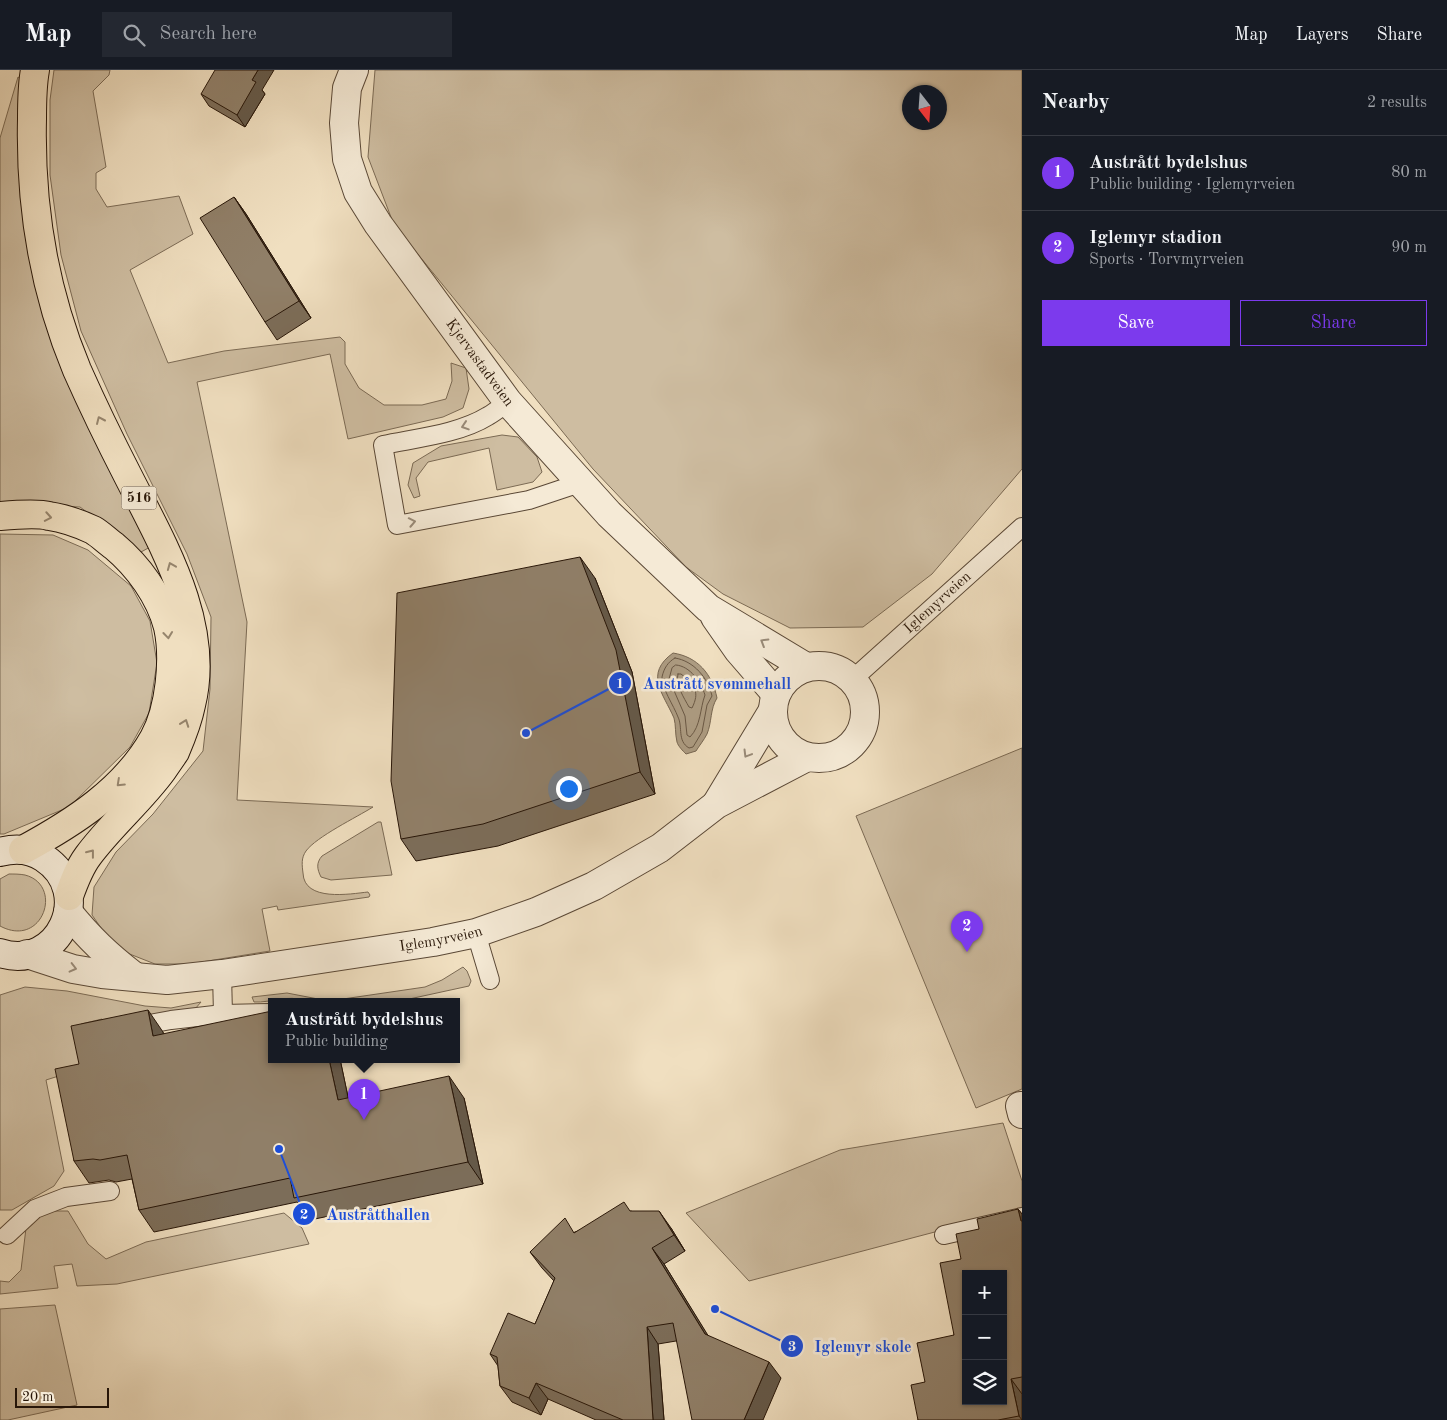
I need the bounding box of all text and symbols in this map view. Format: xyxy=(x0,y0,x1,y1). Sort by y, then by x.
search box xyxy=(102,12,452,57)
icon: search xyxy=(120,21,148,49)
text: Map xyxy=(25,23,72,47)
text: Search here xyxy=(160,25,257,44)
text: Map xyxy=(1234,26,1268,44)
text: Layers xyxy=(1296,26,1348,44)
text: Share xyxy=(1376,26,1422,44)
north arrow xyxy=(902,85,947,130)
text: Nearby xyxy=(1042,92,1110,113)
text: 2 results xyxy=(1367,95,1427,111)
text: Austrått bydelshus xyxy=(1089,154,1247,173)
text: 1 xyxy=(1053,165,1063,181)
text: 80 m xyxy=(1391,165,1427,181)
text: Public building · Iglemyrveien xyxy=(1089,177,1295,193)
text: Iglemyr stadion xyxy=(1089,229,1222,248)
text: 2 xyxy=(1053,240,1063,256)
text: 90 m xyxy=(1391,240,1427,256)
text: Sports · Torvmyrveien xyxy=(1089,252,1244,268)
button: Save xyxy=(1042,300,1230,346)
button: Share xyxy=(1240,300,1427,346)
street label: Kjervastadveien xyxy=(443,316,516,409)
one-way arrow xyxy=(95,416,106,425)
one-way arrow xyxy=(462,420,470,430)
road number: 516 xyxy=(122,486,156,509)
one-way arrow xyxy=(44,511,53,521)
one-way arrow xyxy=(407,517,416,528)
one-way arrow xyxy=(167,562,177,570)
street label: Iglemyrveien xyxy=(901,569,974,637)
one-way arrow xyxy=(163,631,174,639)
one-way arrow xyxy=(761,638,770,648)
callout: Austrått svømmehall xyxy=(608,668,801,699)
text: 1 xyxy=(616,677,624,692)
text: Austrått svømmehall xyxy=(643,677,791,693)
one-way arrow xyxy=(179,719,189,728)
one-way arrow xyxy=(743,749,753,758)
your location xyxy=(556,776,582,802)
one-way arrow xyxy=(116,777,125,786)
one-way arrow xyxy=(85,849,94,859)
pin: 2 xyxy=(951,911,983,952)
street label: Iglemyrveien xyxy=(398,924,484,955)
one-way arrow xyxy=(69,962,78,973)
popup xyxy=(268,998,460,1063)
text: Austrått bydelshus xyxy=(285,1011,443,1030)
text: Public building xyxy=(285,1034,388,1050)
pin: 1 xyxy=(348,1079,380,1120)
callout: Austråtthallen xyxy=(291,1199,440,1230)
text: 2 xyxy=(300,1208,308,1223)
text: Austråtthallen xyxy=(326,1208,430,1224)
map controls xyxy=(962,1270,1007,1405)
button: + xyxy=(962,1270,1007,1315)
button: − xyxy=(962,1315,1007,1360)
callout: Iglemyr skole xyxy=(779,1330,922,1361)
text: 3 xyxy=(788,1340,796,1355)
text: Iglemyr skole xyxy=(814,1340,912,1356)
button: layers xyxy=(962,1360,1007,1405)
scale bar xyxy=(15,1385,109,1408)
text: 20 m xyxy=(22,1390,53,1404)

